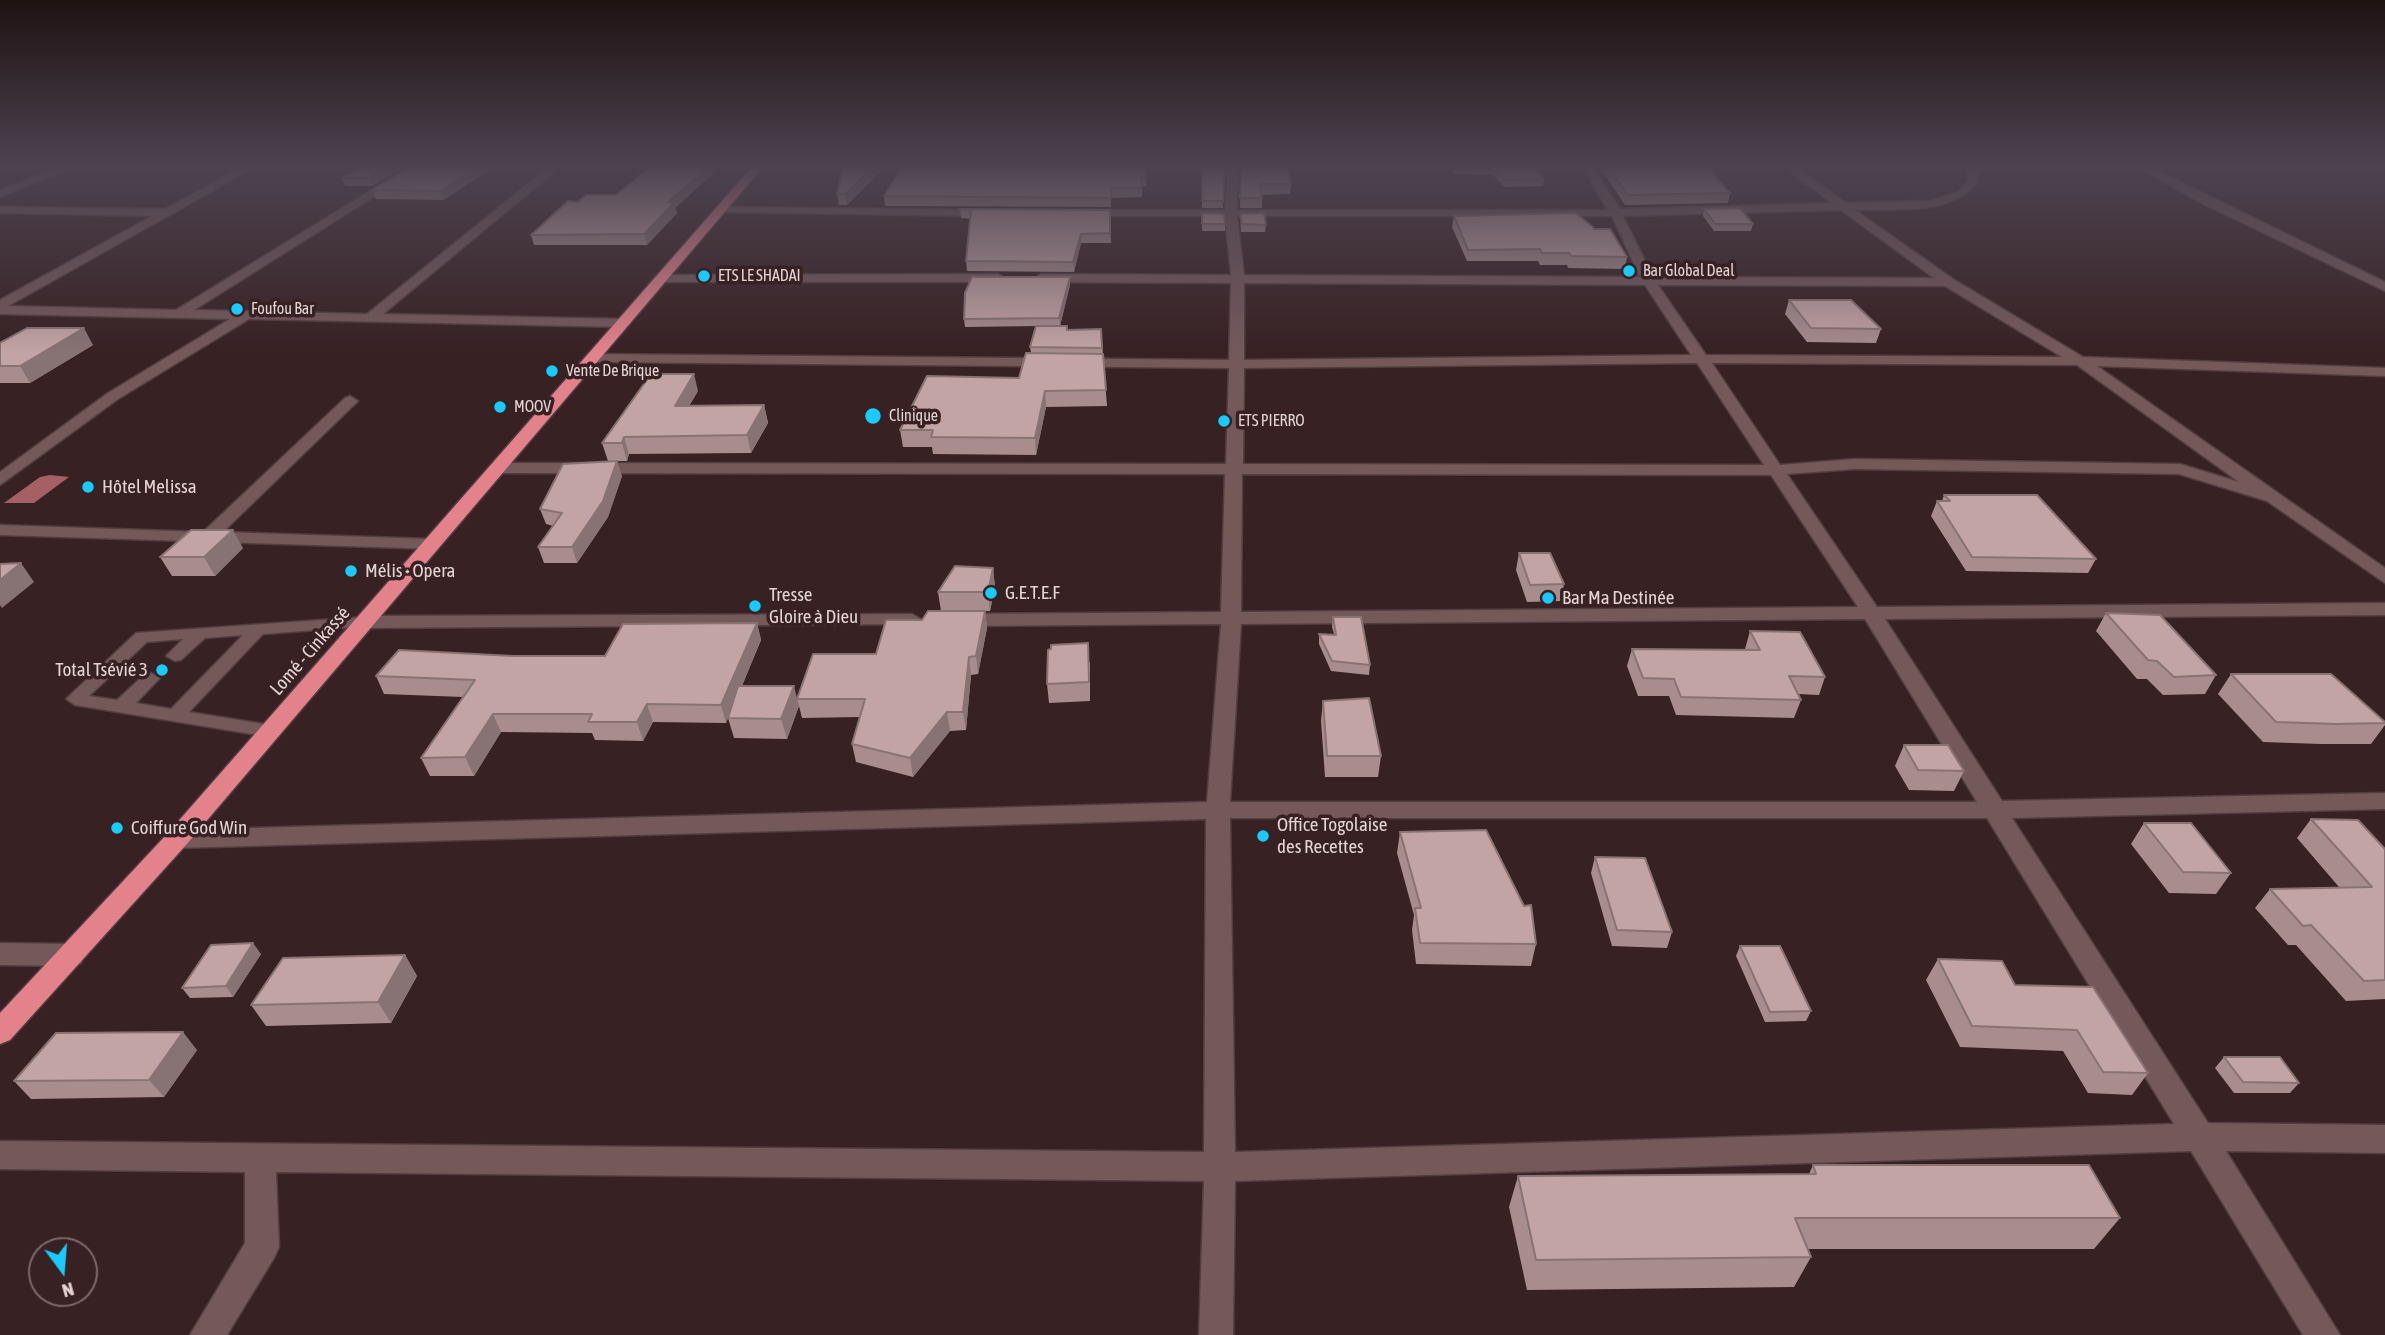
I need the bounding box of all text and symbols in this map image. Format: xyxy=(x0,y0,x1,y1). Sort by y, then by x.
place label: Bar Global Deal xyxy=(1643,261,1734,281)
marker: Bar Global Deal xyxy=(1621,263,1637,279)
place label: ETS LE SHADAI xyxy=(718,266,801,286)
marker: ETS LE SHADAI xyxy=(696,268,712,284)
place label: Foufou Bar xyxy=(251,299,314,319)
marker: Foufou Bar xyxy=(229,301,245,317)
place label: Vente De Brique xyxy=(566,361,659,381)
marker: Vente De Brique xyxy=(544,363,560,379)
place label: MOOV xyxy=(514,397,551,417)
marker: MOOV xyxy=(492,399,508,415)
marker: Clinique xyxy=(863,406,883,426)
place label: Clinique xyxy=(889,406,938,426)
place label: ETS PIERRO xyxy=(1238,411,1305,431)
marker: ETS PIERRO xyxy=(1216,413,1232,429)
place label: Hôtel Melissa xyxy=(102,476,197,498)
marker: Hôtel Melissa xyxy=(80,479,96,495)
place label: Mélis - Opera xyxy=(365,560,455,582)
marker: Mélis - Opera xyxy=(343,563,359,579)
place label: G.E.T.E.F xyxy=(1005,582,1060,604)
place label: Tresse Gloire à Dieu xyxy=(769,584,858,628)
marker: G.E.T.E.F xyxy=(983,585,999,601)
place label: Bar Ma Destinée xyxy=(1562,587,1674,609)
marker: Bar Ma Destinée xyxy=(1540,590,1556,606)
marker: Tresse Gloire à Dieu xyxy=(747,598,763,614)
street label: Lomé - Cinkassé xyxy=(265,602,355,700)
place label: Total Tsévié 3 xyxy=(55,659,148,681)
marker: Total Tsévié 3 xyxy=(154,662,170,678)
place label: Office Togolaise des Recettes xyxy=(1277,814,1387,858)
place label: Coiffure God Win xyxy=(131,817,247,839)
marker: Coiffure God Win xyxy=(109,820,125,836)
marker: Office Togolaise des Recettes xyxy=(1255,828,1271,844)
north arrow xyxy=(28,1237,98,1307)
text: N xyxy=(60,1278,77,1302)

